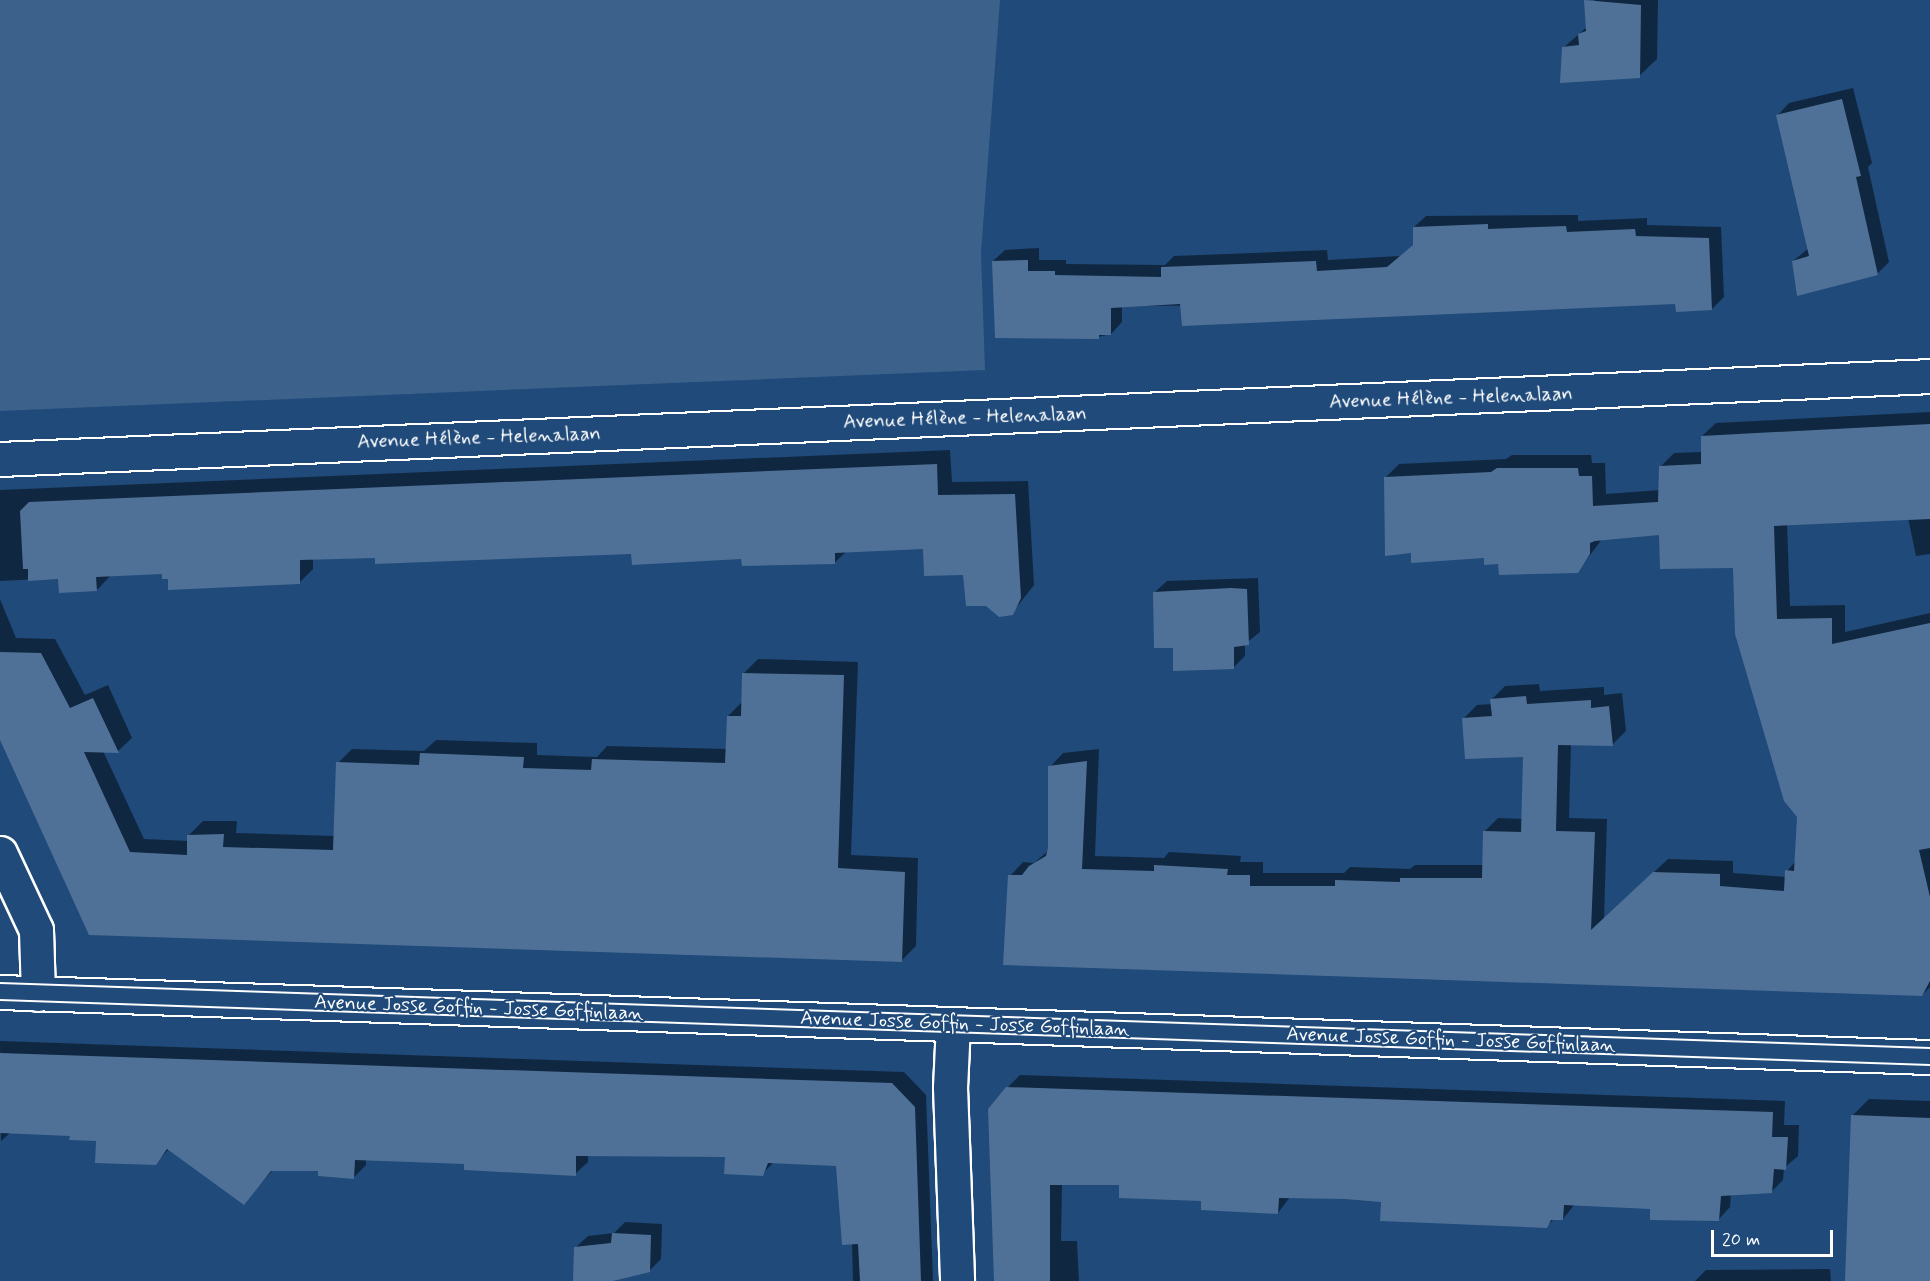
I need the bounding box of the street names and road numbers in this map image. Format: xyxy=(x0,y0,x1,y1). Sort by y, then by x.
street label: Avenue Hélène - Helenalaan xyxy=(1329,382,1573,414)
street label: Avenue Hélène - Helenalaan xyxy=(843,402,1087,434)
street label: Avenue Hélène - Helenalaan xyxy=(357,422,601,454)
street label: Avenue Josse Goffin - Josse Goffinlaan xyxy=(314,990,644,1026)
street label: Avenue Josse Goffin - Josse Goffinlaan xyxy=(800,1006,1130,1042)
street label: Avenue Josse Goffin - Josse Goffinlaan xyxy=(1286,1022,1616,1058)

